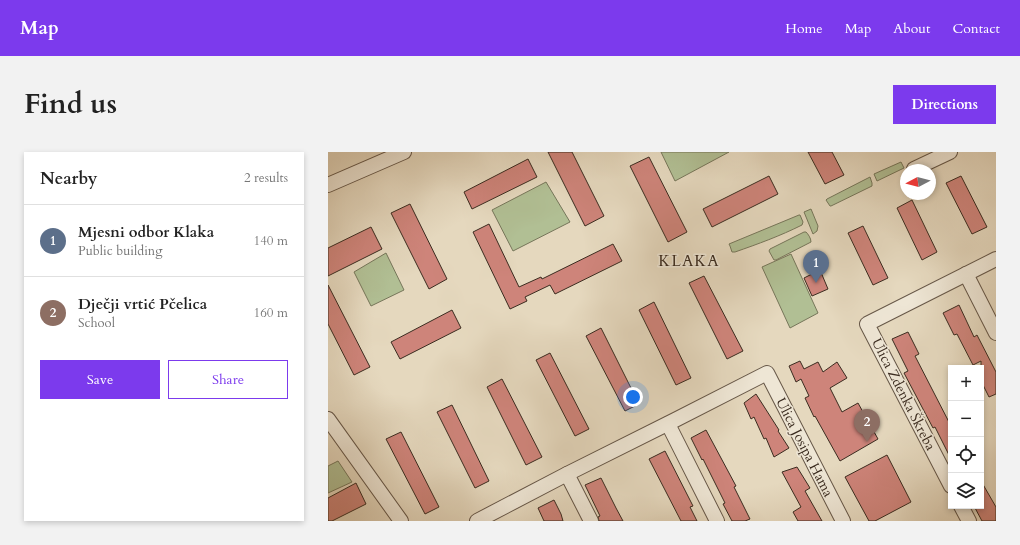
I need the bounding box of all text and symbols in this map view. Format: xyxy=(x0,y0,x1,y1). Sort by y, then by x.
text: Map xyxy=(20,15,59,41)
text: Home xyxy=(785,19,823,38)
text: Map xyxy=(845,19,871,38)
text: About xyxy=(893,19,930,38)
text: Contact xyxy=(952,19,1000,38)
text: Find us xyxy=(24,85,117,123)
button: Directions xyxy=(893,85,996,124)
north arrow xyxy=(900,164,936,200)
text: Nearby xyxy=(40,167,97,190)
text: 2 results xyxy=(244,169,288,187)
text: Mjesni odbor Klaka xyxy=(78,222,214,242)
text: 1 xyxy=(50,232,56,250)
text: 140 m xyxy=(254,232,288,250)
text: Public building xyxy=(78,242,163,260)
district label: KLAKA xyxy=(658,250,720,272)
pin: 1 xyxy=(803,250,829,283)
text: Dječji vrtić Pčelica xyxy=(78,294,207,314)
text: 2 xyxy=(50,304,56,322)
text: 160 m xyxy=(254,304,288,322)
text: School xyxy=(78,314,115,332)
street label: Ulica Zdenka Škreba xyxy=(867,335,940,454)
button: Save xyxy=(40,360,160,399)
button: Share xyxy=(168,360,288,399)
map controls xyxy=(948,365,984,509)
button: + xyxy=(948,365,984,401)
your location xyxy=(623,387,643,407)
street label: Ulica Josipa Hama xyxy=(771,394,838,500)
button: − xyxy=(948,401,984,437)
pin: 2 xyxy=(854,409,880,442)
button: locate xyxy=(948,437,984,473)
button: layers xyxy=(948,473,984,509)

